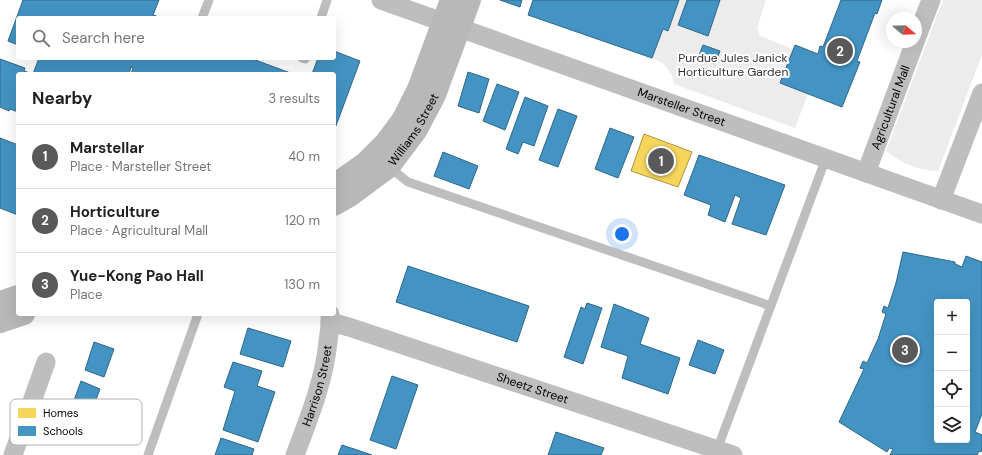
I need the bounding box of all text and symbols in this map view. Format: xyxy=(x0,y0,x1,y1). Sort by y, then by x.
north arrow xyxy=(886,12,922,48)
search box xyxy=(16,16,336,60)
icon: search xyxy=(30,27,52,49)
text: Search here xyxy=(62,28,145,48)
pin: 2 xyxy=(827,36,853,66)
park label: Purdue Jules Janick Horticulture Garden xyxy=(678,50,788,80)
street label: Agricultural Mall xyxy=(867,63,914,152)
street label: Marsteller Street xyxy=(635,84,728,130)
text: Nearby xyxy=(32,87,92,109)
text: 3 results xyxy=(268,90,320,107)
street label: Williams Street xyxy=(385,90,443,169)
text: Marstellar xyxy=(70,138,144,158)
pin: 1 xyxy=(648,146,674,176)
text: 1 xyxy=(43,148,47,165)
text: 40 m xyxy=(288,148,320,165)
text: Place · Marsteller Street xyxy=(70,158,211,175)
text: Horticulture xyxy=(70,202,160,222)
text: 2 xyxy=(41,212,49,229)
text: 120 m xyxy=(285,212,320,229)
text: Place · Agricultural Mall xyxy=(70,222,208,239)
your location xyxy=(612,224,632,244)
text: Yue-Kong Pao Hall xyxy=(70,266,204,286)
text: 3 xyxy=(41,276,49,293)
text: 130 m xyxy=(284,276,320,293)
text: Place xyxy=(70,286,102,303)
map controls xyxy=(934,299,970,443)
button: + xyxy=(934,299,970,335)
pin: 3 xyxy=(892,335,918,365)
button: − xyxy=(934,335,970,371)
street label: Harrison Street xyxy=(298,344,336,429)
street label: Sheetz Street xyxy=(494,369,571,408)
button: locate xyxy=(934,371,970,407)
legend xyxy=(10,399,142,445)
text: Homes xyxy=(43,406,79,420)
button: layers xyxy=(934,407,970,443)
text: Schools xyxy=(43,424,83,438)

